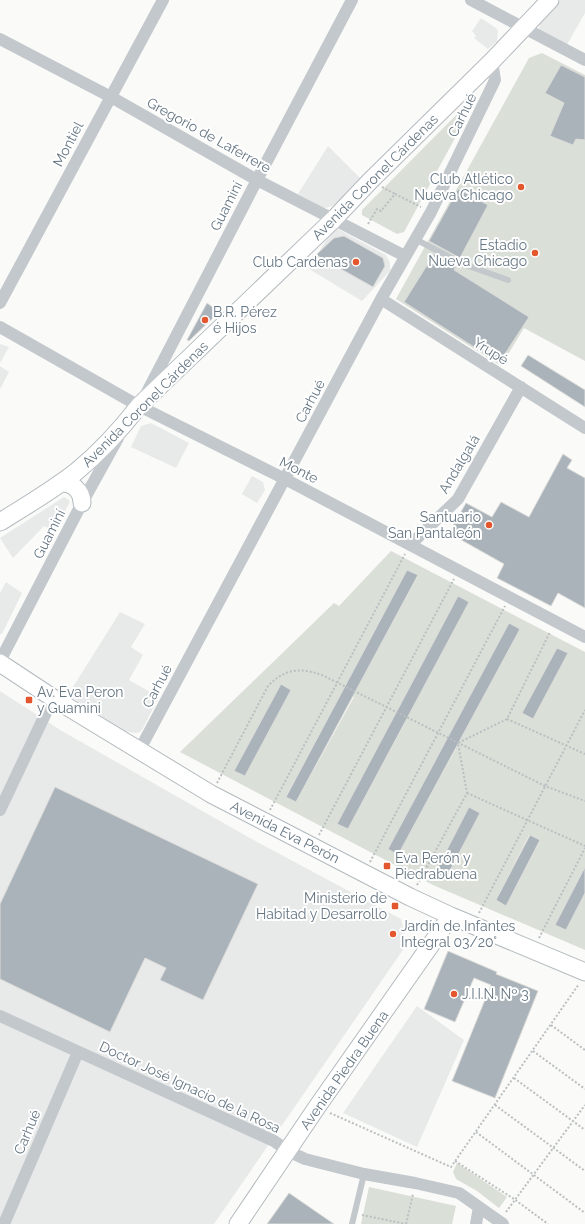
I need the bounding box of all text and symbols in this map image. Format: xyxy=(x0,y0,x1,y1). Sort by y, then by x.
street label: Carhué xyxy=(445,90,479,140)
street label: Gregorio de Laferrere xyxy=(144,94,274,176)
street label: Avenida Coronel Cárdenas xyxy=(309,111,441,243)
street label: Montiel xyxy=(50,119,87,169)
place label: Club Atlético Nueva Chicago xyxy=(414,171,513,203)
street label: Guaminí xyxy=(207,178,246,233)
marker: Club Atlético Nueva Chicago xyxy=(516,182,526,192)
place label: Estadio Nueva Chicago xyxy=(428,237,527,269)
marker: Estadio Nueva Chicago xyxy=(530,248,540,258)
place label: Club Cardenas xyxy=(253,254,348,270)
marker: Club Cardenas xyxy=(351,257,361,267)
place label: B.R. Pérez é Hijos xyxy=(213,304,277,336)
marker: B.R. Pérez é Hijos xyxy=(200,315,210,325)
street label: Yrupé xyxy=(471,334,511,368)
street label: Avenida Coronel Cárdenas xyxy=(79,338,211,470)
street label: Carhué xyxy=(292,377,328,425)
street label: Andalgalá xyxy=(435,432,483,496)
street label: Monte xyxy=(277,453,321,487)
street label: Guaminí xyxy=(30,506,69,561)
place label: Santuario San Pantaleón xyxy=(388,509,481,541)
marker: Santuario San Pantaleón xyxy=(484,520,494,530)
street label: Carhué xyxy=(139,662,175,710)
place label: Av. Eva Peron y Guamini xyxy=(37,684,123,716)
marker: Av. Eva Peron y Guamini xyxy=(24,695,34,705)
street label: Avenida Eva Perón xyxy=(228,798,342,866)
place label: Eva Perón y Piedrabuena xyxy=(395,850,477,882)
marker: Eva Perón y Piedrabuena xyxy=(382,861,392,871)
place label: Ministerio de Habitad y Desarrollo xyxy=(256,890,387,922)
marker: Ministerio de Habitad y Desarrollo xyxy=(390,901,400,911)
place label: Jardín de Infantes Integral 03/20° xyxy=(401,918,516,950)
marker: Jardín de Infantes Integral 03/20° xyxy=(388,929,398,939)
place label: J.I.I.N. Nº 3 xyxy=(462,986,529,1002)
marker: J.I.I.N. Nº 3 xyxy=(449,989,459,999)
street label: Avenida Piedra Buena xyxy=(297,1007,391,1133)
street label: Doctor José Ignacio de la Rosa xyxy=(97,1038,283,1136)
street label: Carhué xyxy=(10,1107,44,1157)

